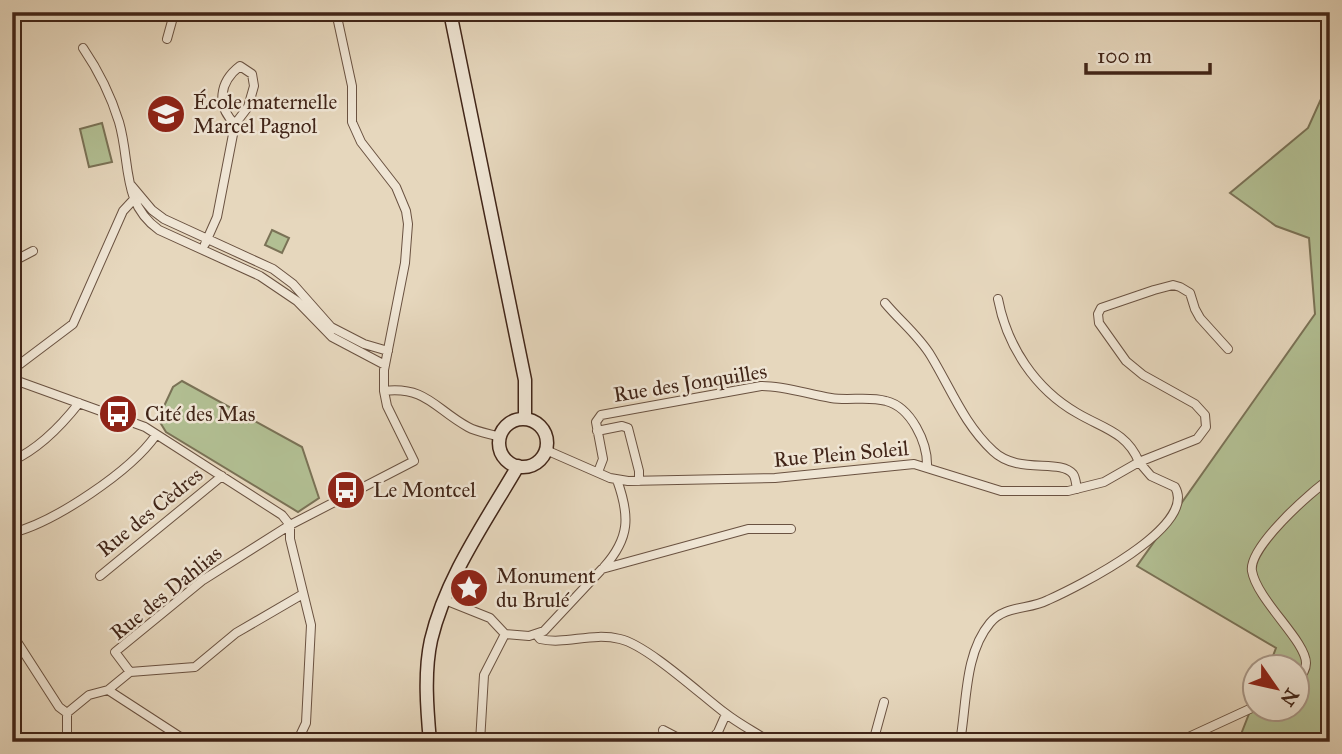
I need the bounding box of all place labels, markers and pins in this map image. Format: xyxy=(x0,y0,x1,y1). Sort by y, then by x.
place label: École maternelle Marcel Pagnol xyxy=(193,88,337,139)
school or university icon: École maternelle Marcel Pagnol xyxy=(145,93,187,135)
bus stop icon: Cité des Mas xyxy=(97,393,139,435)
place label: Cité des Mas xyxy=(145,401,255,427)
bus stop icon: Le Montcel xyxy=(325,469,367,511)
place label: Le Montcel xyxy=(373,477,476,503)
place label: Monument du Brulé xyxy=(496,563,596,613)
place icon: Monument du Brulé xyxy=(448,567,490,609)

